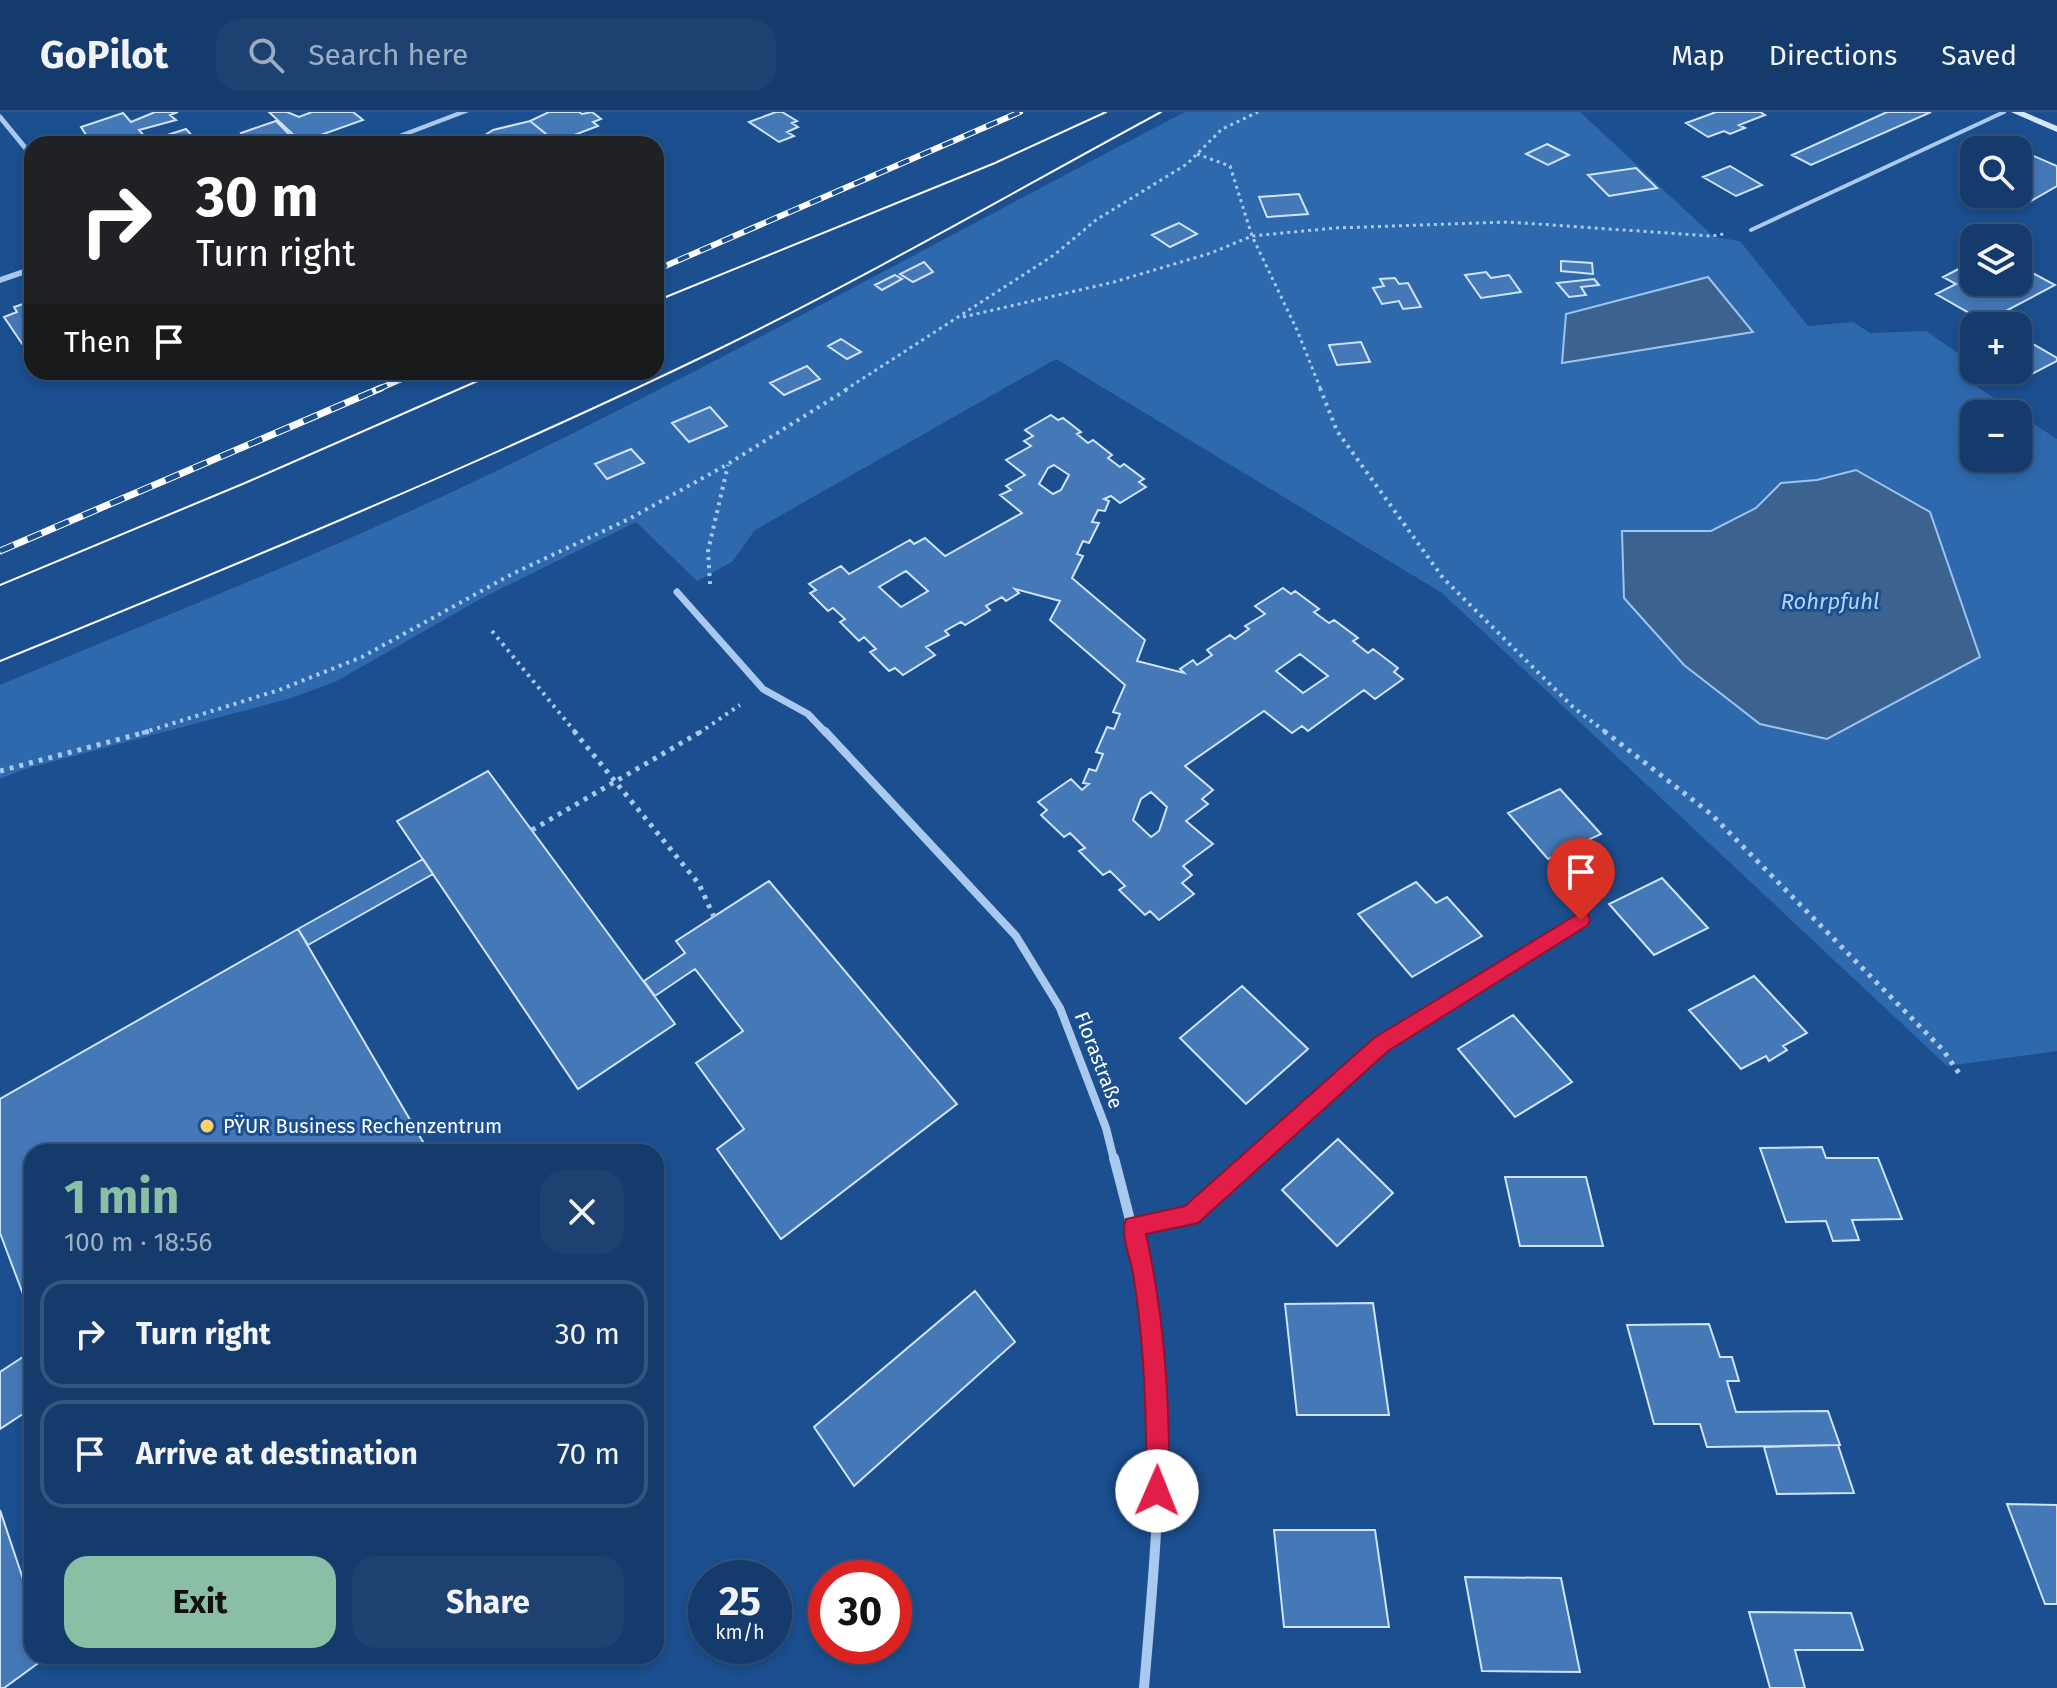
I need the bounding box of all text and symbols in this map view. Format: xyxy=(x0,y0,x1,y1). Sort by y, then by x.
search box xyxy=(216,19,776,91)
text: GoPilot xyxy=(40,32,168,78)
icon: search xyxy=(244,33,288,77)
text: Search here xyxy=(308,37,468,73)
text: Map xyxy=(1671,39,1725,72)
text: Directions xyxy=(1769,39,1897,72)
text: Saved xyxy=(1941,39,2017,72)
map controls xyxy=(1960,136,2032,472)
button: search xyxy=(1960,136,2032,208)
text: 30 m xyxy=(196,164,318,231)
icon: right xyxy=(64,168,168,272)
button: layers xyxy=(1960,224,2032,296)
text: Turn right xyxy=(196,232,356,276)
button: + xyxy=(1960,312,2032,384)
icon: arrive xyxy=(147,320,191,364)
text: Then xyxy=(64,324,131,360)
button: − xyxy=(1960,400,2032,472)
water label: Rohrpfuhl xyxy=(1781,588,1879,615)
pin xyxy=(1547,838,1615,920)
icon: arrive xyxy=(1559,850,1603,894)
street label: Florastraße xyxy=(1070,1008,1128,1112)
place label: PŸUR Business Rechenzentrum xyxy=(223,1114,502,1138)
marker: PŸUR Business Rechenzentrum xyxy=(198,1117,216,1135)
text: 1 min xyxy=(64,1168,179,1226)
button: close xyxy=(540,1170,624,1254)
text: 100 m · 18:56 xyxy=(64,1227,212,1258)
icon: right xyxy=(68,1312,112,1356)
text: Turn right xyxy=(136,1316,271,1352)
text: 30 m xyxy=(555,1316,620,1352)
icon: arrive xyxy=(68,1432,112,1476)
text: Arrive at destination xyxy=(136,1436,418,1472)
text: 70 m xyxy=(557,1436,620,1472)
position arrow xyxy=(1115,1449,1199,1533)
button: Exit xyxy=(64,1556,336,1648)
button: Share xyxy=(352,1556,624,1648)
speed limit sign: 30 xyxy=(808,1560,912,1664)
text: 25 xyxy=(719,1578,761,1626)
text: km/h xyxy=(715,1620,765,1644)

